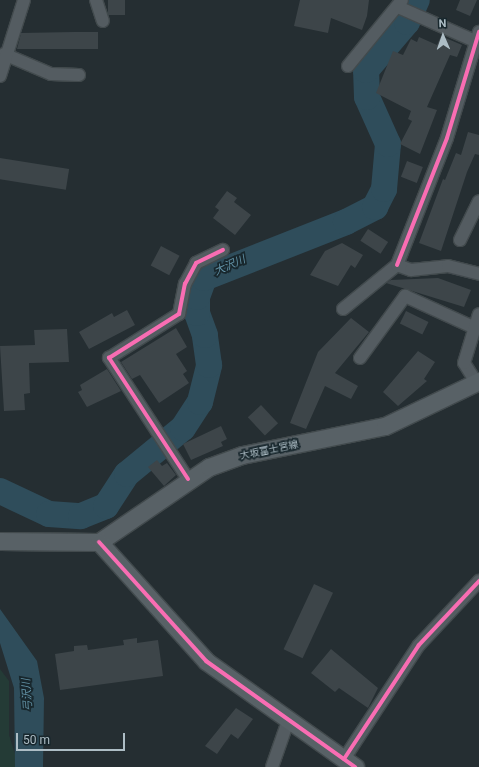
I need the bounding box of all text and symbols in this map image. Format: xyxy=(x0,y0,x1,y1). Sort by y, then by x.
north arrow xyxy=(423,16,463,56)
text: N xyxy=(438,17,447,30)
water label: 大沢川 xyxy=(212,253,248,279)
street label: 大坂富士宮線 xyxy=(238,438,300,462)
water label: 弓沢川 xyxy=(20,678,36,712)
scale bar xyxy=(18,725,127,751)
text: 50 m xyxy=(23,733,50,747)

